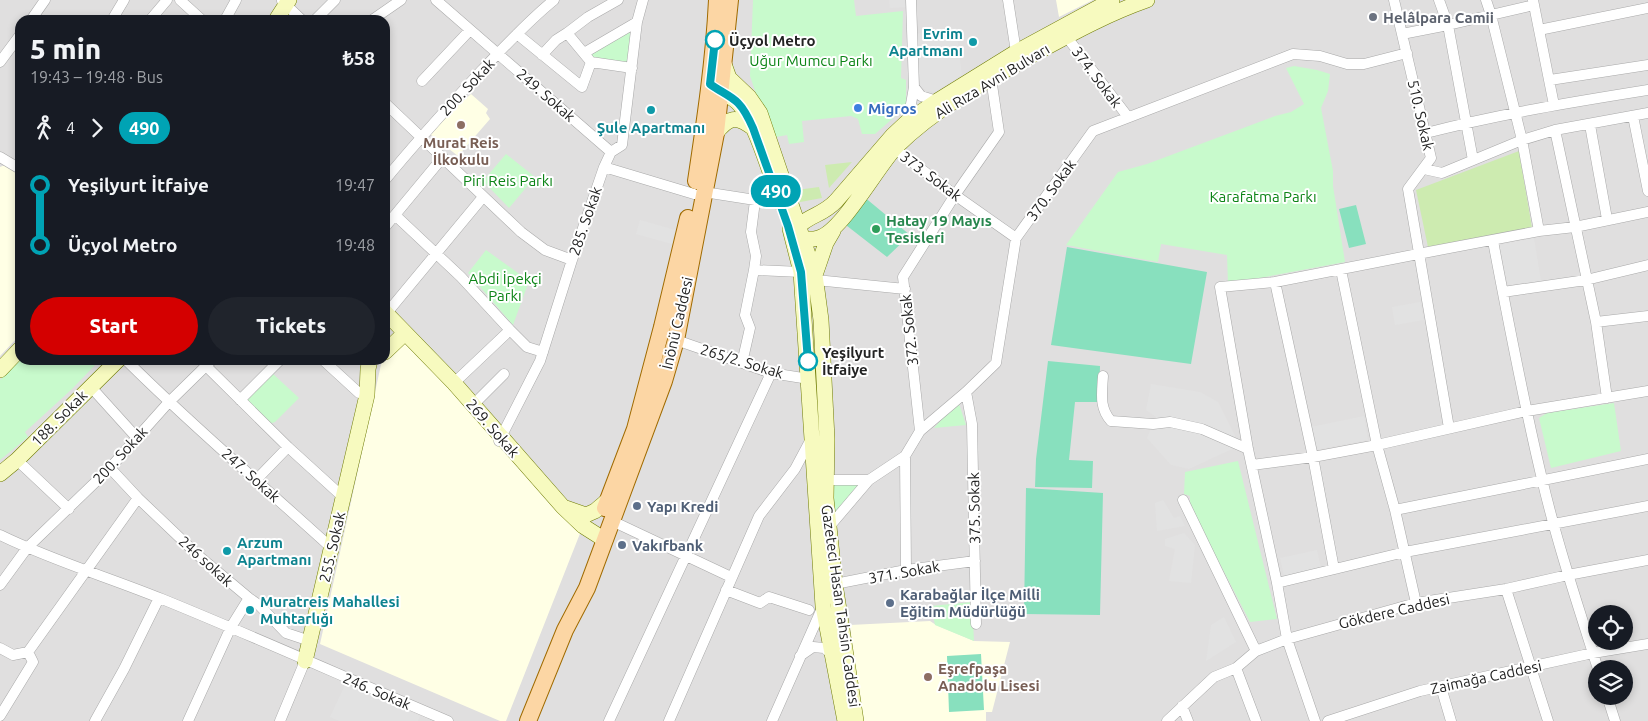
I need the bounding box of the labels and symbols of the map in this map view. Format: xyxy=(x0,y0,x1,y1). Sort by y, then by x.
place label: Helâlpara Camii xyxy=(1383,9,1494,26)
marker: Helâlpara Camii xyxy=(1367,11,1379,23)
place label: Evrim Apartmanı xyxy=(889,25,963,59)
marker: Üçyol Metro xyxy=(705,30,725,50)
place label: Üçyol Metro xyxy=(729,32,815,50)
marker: Evrim Apartmanı xyxy=(967,36,979,48)
street label: Ali Rıza Avni Bulvarı xyxy=(932,40,1052,122)
street label: 374. Sokak xyxy=(1069,43,1126,111)
park label: Uğur Mumcu Parkı xyxy=(749,52,873,69)
street label: 200. Sokak xyxy=(436,55,498,119)
street label: 249. Sokak xyxy=(513,65,579,125)
street label: 510. Sokak xyxy=(1405,78,1437,152)
place label: Migros xyxy=(868,100,917,117)
marker: Migros xyxy=(852,102,864,114)
marker: Şule Apartmanı xyxy=(645,104,657,116)
marker: Murat Reis İlkokulu xyxy=(455,119,467,131)
place label: Şule Apartmanı xyxy=(597,119,705,137)
place label: Murat Reis İlkokulu xyxy=(423,134,499,168)
street label: 373. Sokak xyxy=(897,148,965,205)
street label: 370. Sokak xyxy=(1023,156,1079,224)
park label: Piri Reis Parkı xyxy=(463,172,553,189)
line badge: 490 xyxy=(747,175,805,207)
street label: 285. Sokak xyxy=(565,184,605,258)
park label: Karafatma Parkı xyxy=(1209,188,1317,205)
place label: Hatay 19 Mayıs Tesisleri xyxy=(886,212,992,246)
marker: Hatay 19 Mayıs Tesisleri xyxy=(870,223,882,235)
park label: Abdi İpekçi Parkı xyxy=(468,270,542,304)
street label: İnönü Caddesi xyxy=(658,275,696,371)
street label: 372. Sokak xyxy=(897,293,921,367)
street label: 265/2. Sokak xyxy=(698,340,786,382)
place label: Yeşilyurt İtfaiye xyxy=(822,344,885,378)
marker: Yeşilyurt İtfaiye xyxy=(798,351,818,371)
street label: 188. Sokak xyxy=(28,386,91,449)
street label: 269. Sokak xyxy=(463,395,523,461)
street label: 200. Sokak xyxy=(89,423,151,487)
street label: 247. Sokak xyxy=(219,445,284,506)
street label: 375. Sokak xyxy=(965,471,983,544)
place label: Yapı Kredi xyxy=(647,498,718,515)
marker: Yapı Kredi xyxy=(631,500,643,512)
street label: Gazeteci Hasan Tahsin Caddesi xyxy=(818,504,864,708)
street label: 255. Sokak xyxy=(316,510,348,584)
street label: 246 sokak xyxy=(175,532,237,590)
place label: Arzum Apartmanı xyxy=(237,534,311,568)
place label: Vakıfbank xyxy=(632,537,704,554)
marker: Vakıfbank xyxy=(616,539,628,551)
marker: Arzum Apartmanı xyxy=(221,545,233,557)
street label: 371. Sokak xyxy=(867,557,941,587)
place label: Karabağlar İlçe Milli Eğitim Müdürlüğü xyxy=(900,586,1040,620)
street label: Gökdere Caddesi xyxy=(1337,590,1451,632)
place label: Muratreis Mahallesi Muhtarlığı xyxy=(260,593,400,627)
marker: Karabağlar İlçe Milli Eğitim Müdürlüğü xyxy=(884,597,896,609)
marker: Muratreis Mahallesi Muhtarlığı xyxy=(244,604,256,616)
street label: Zaimağa Caddesi xyxy=(1429,657,1543,697)
place label: Eşrefpaşa Anadolu Lisesi xyxy=(938,660,1040,694)
street label: 246. Sokak xyxy=(341,669,414,713)
marker: Eşrefpaşa Anadolu Lisesi xyxy=(922,671,934,683)

